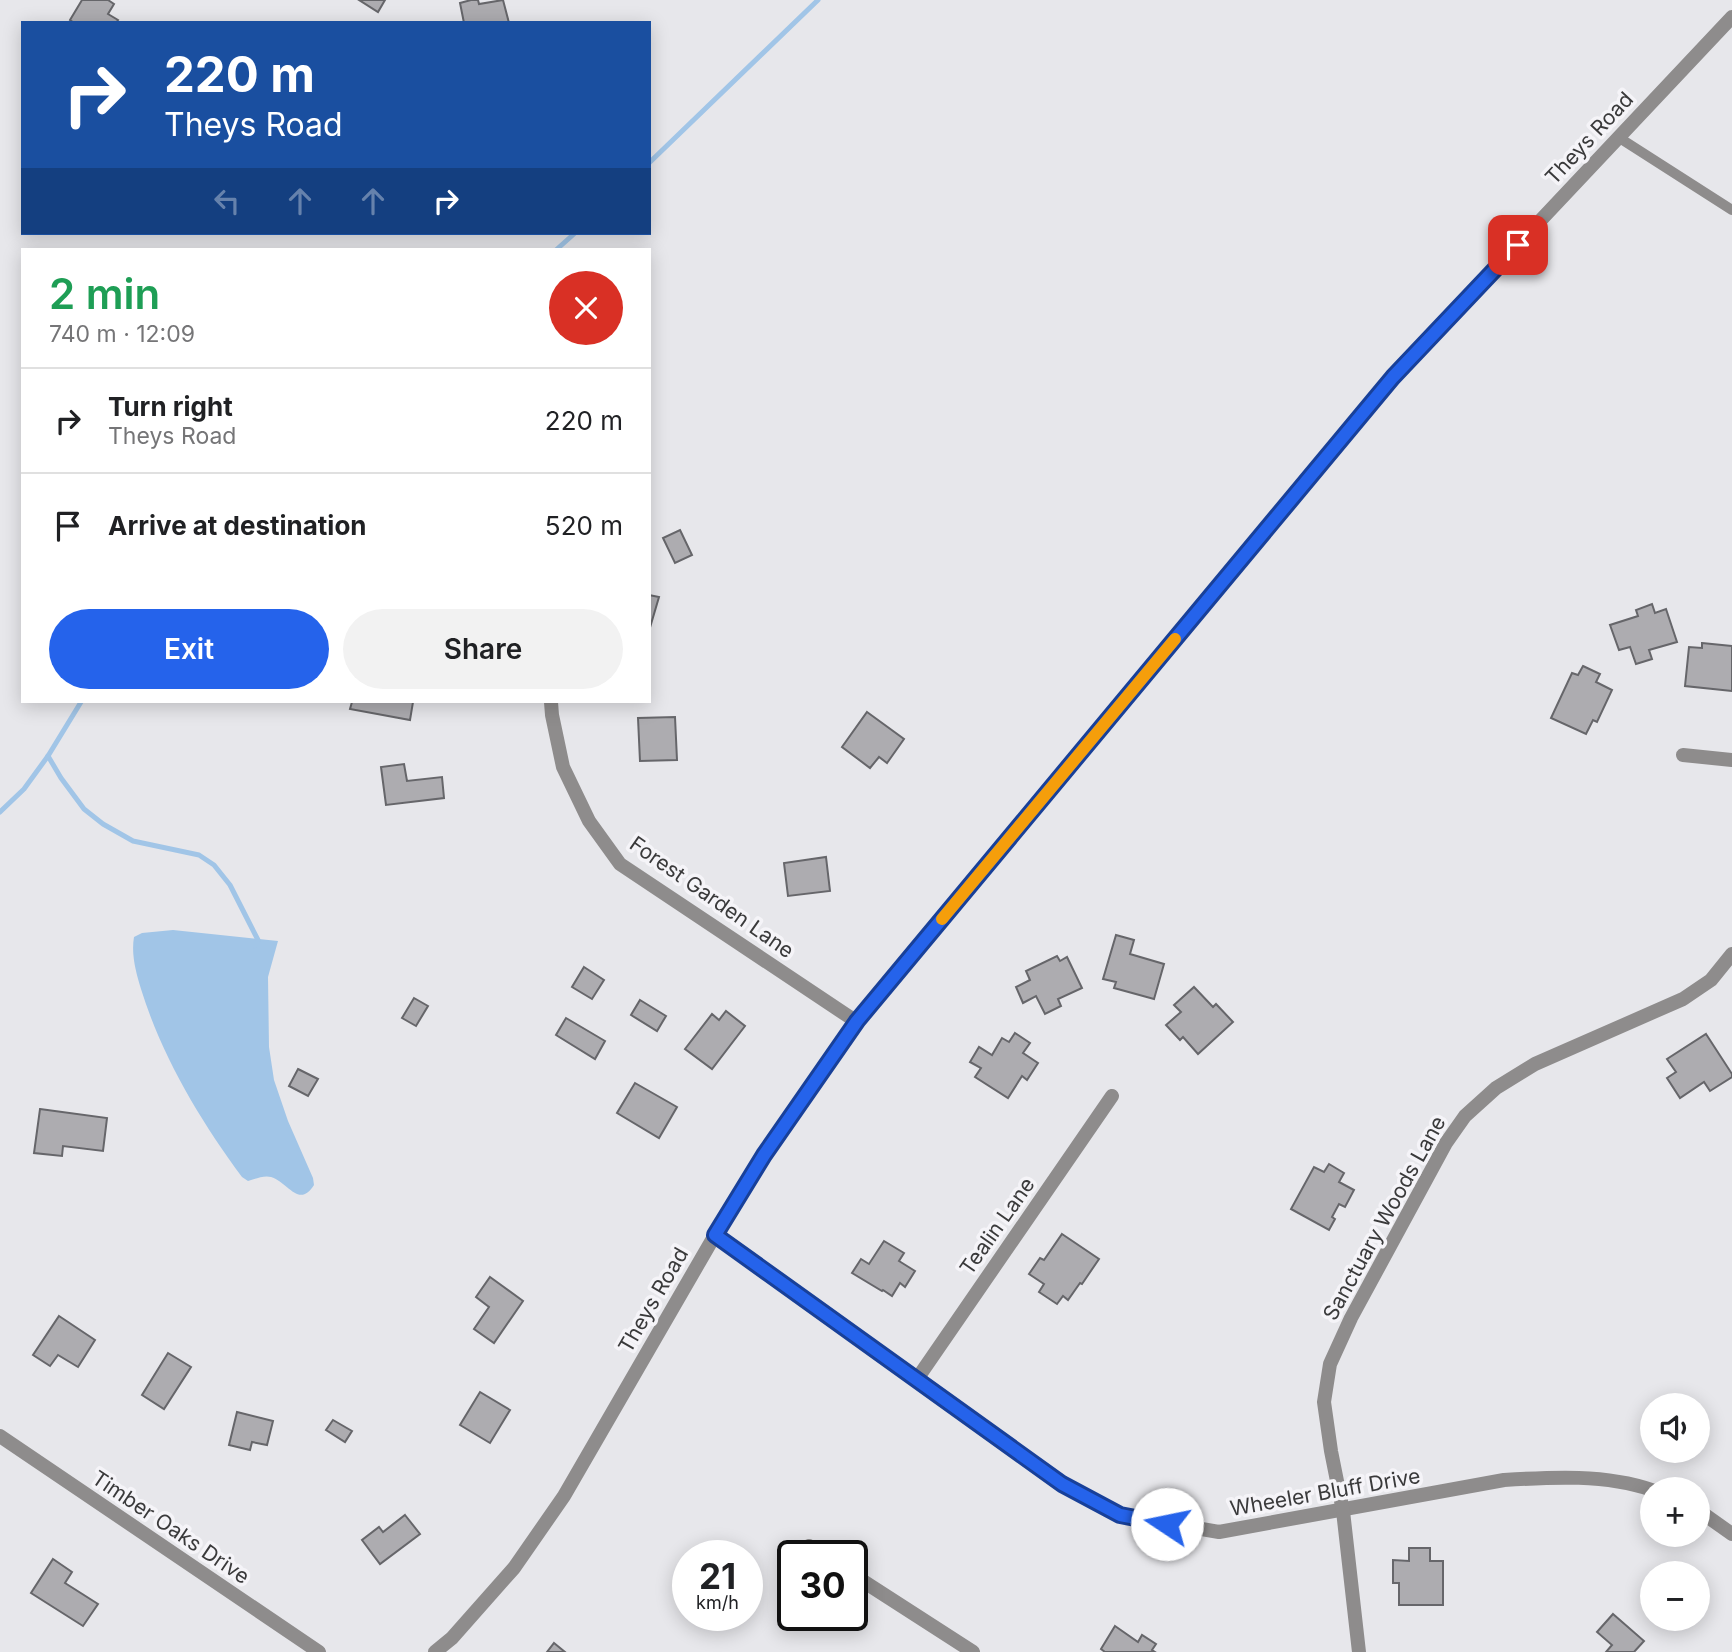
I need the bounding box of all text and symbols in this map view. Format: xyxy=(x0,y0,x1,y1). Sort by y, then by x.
text: 220 m xyxy=(164,45,315,104)
icon: right xyxy=(49,49,140,140)
street label: Theys Road xyxy=(1540,87,1638,189)
text: Theys Road xyxy=(164,105,343,144)
icon: left xyxy=(208,182,246,220)
icon: ahead xyxy=(281,182,319,220)
icon: ahead xyxy=(354,182,392,220)
icon: right xyxy=(427,182,465,220)
pin xyxy=(1488,215,1548,275)
icon: arrive xyxy=(1499,226,1537,264)
text: 2 min xyxy=(49,268,160,319)
button: close xyxy=(549,271,623,345)
text: 740 m · 12:09 xyxy=(49,320,195,348)
text: Turn right xyxy=(108,391,233,422)
icon: right xyxy=(49,402,87,440)
text: 220 m xyxy=(545,405,623,436)
text: Theys Road xyxy=(108,422,236,450)
icon: arrive xyxy=(49,507,87,545)
text: Arrive at destination xyxy=(108,510,367,541)
text: 520 m xyxy=(545,510,623,541)
button: Exit xyxy=(49,609,329,689)
button: Share xyxy=(343,609,623,689)
street label: Forest Garden Lane xyxy=(625,831,799,963)
street label: Sanctuary Woods Lane xyxy=(1317,1112,1451,1324)
street label: Tealin Lane xyxy=(954,1173,1040,1279)
street label: Theys Road xyxy=(613,1243,693,1357)
map controls xyxy=(1640,1393,1710,1631)
button: sound xyxy=(1640,1393,1710,1463)
street label: Wheeler Bluff Drive xyxy=(1228,1463,1422,1521)
street label: Timber Oaks Drive xyxy=(88,1465,254,1589)
button: + xyxy=(1640,1477,1710,1547)
position arrow xyxy=(1130,1487,1204,1561)
speed limit sign: 30 xyxy=(777,1540,868,1631)
text: 21 xyxy=(699,1555,736,1597)
button: − xyxy=(1640,1561,1710,1631)
text: km/h xyxy=(696,1592,739,1613)

